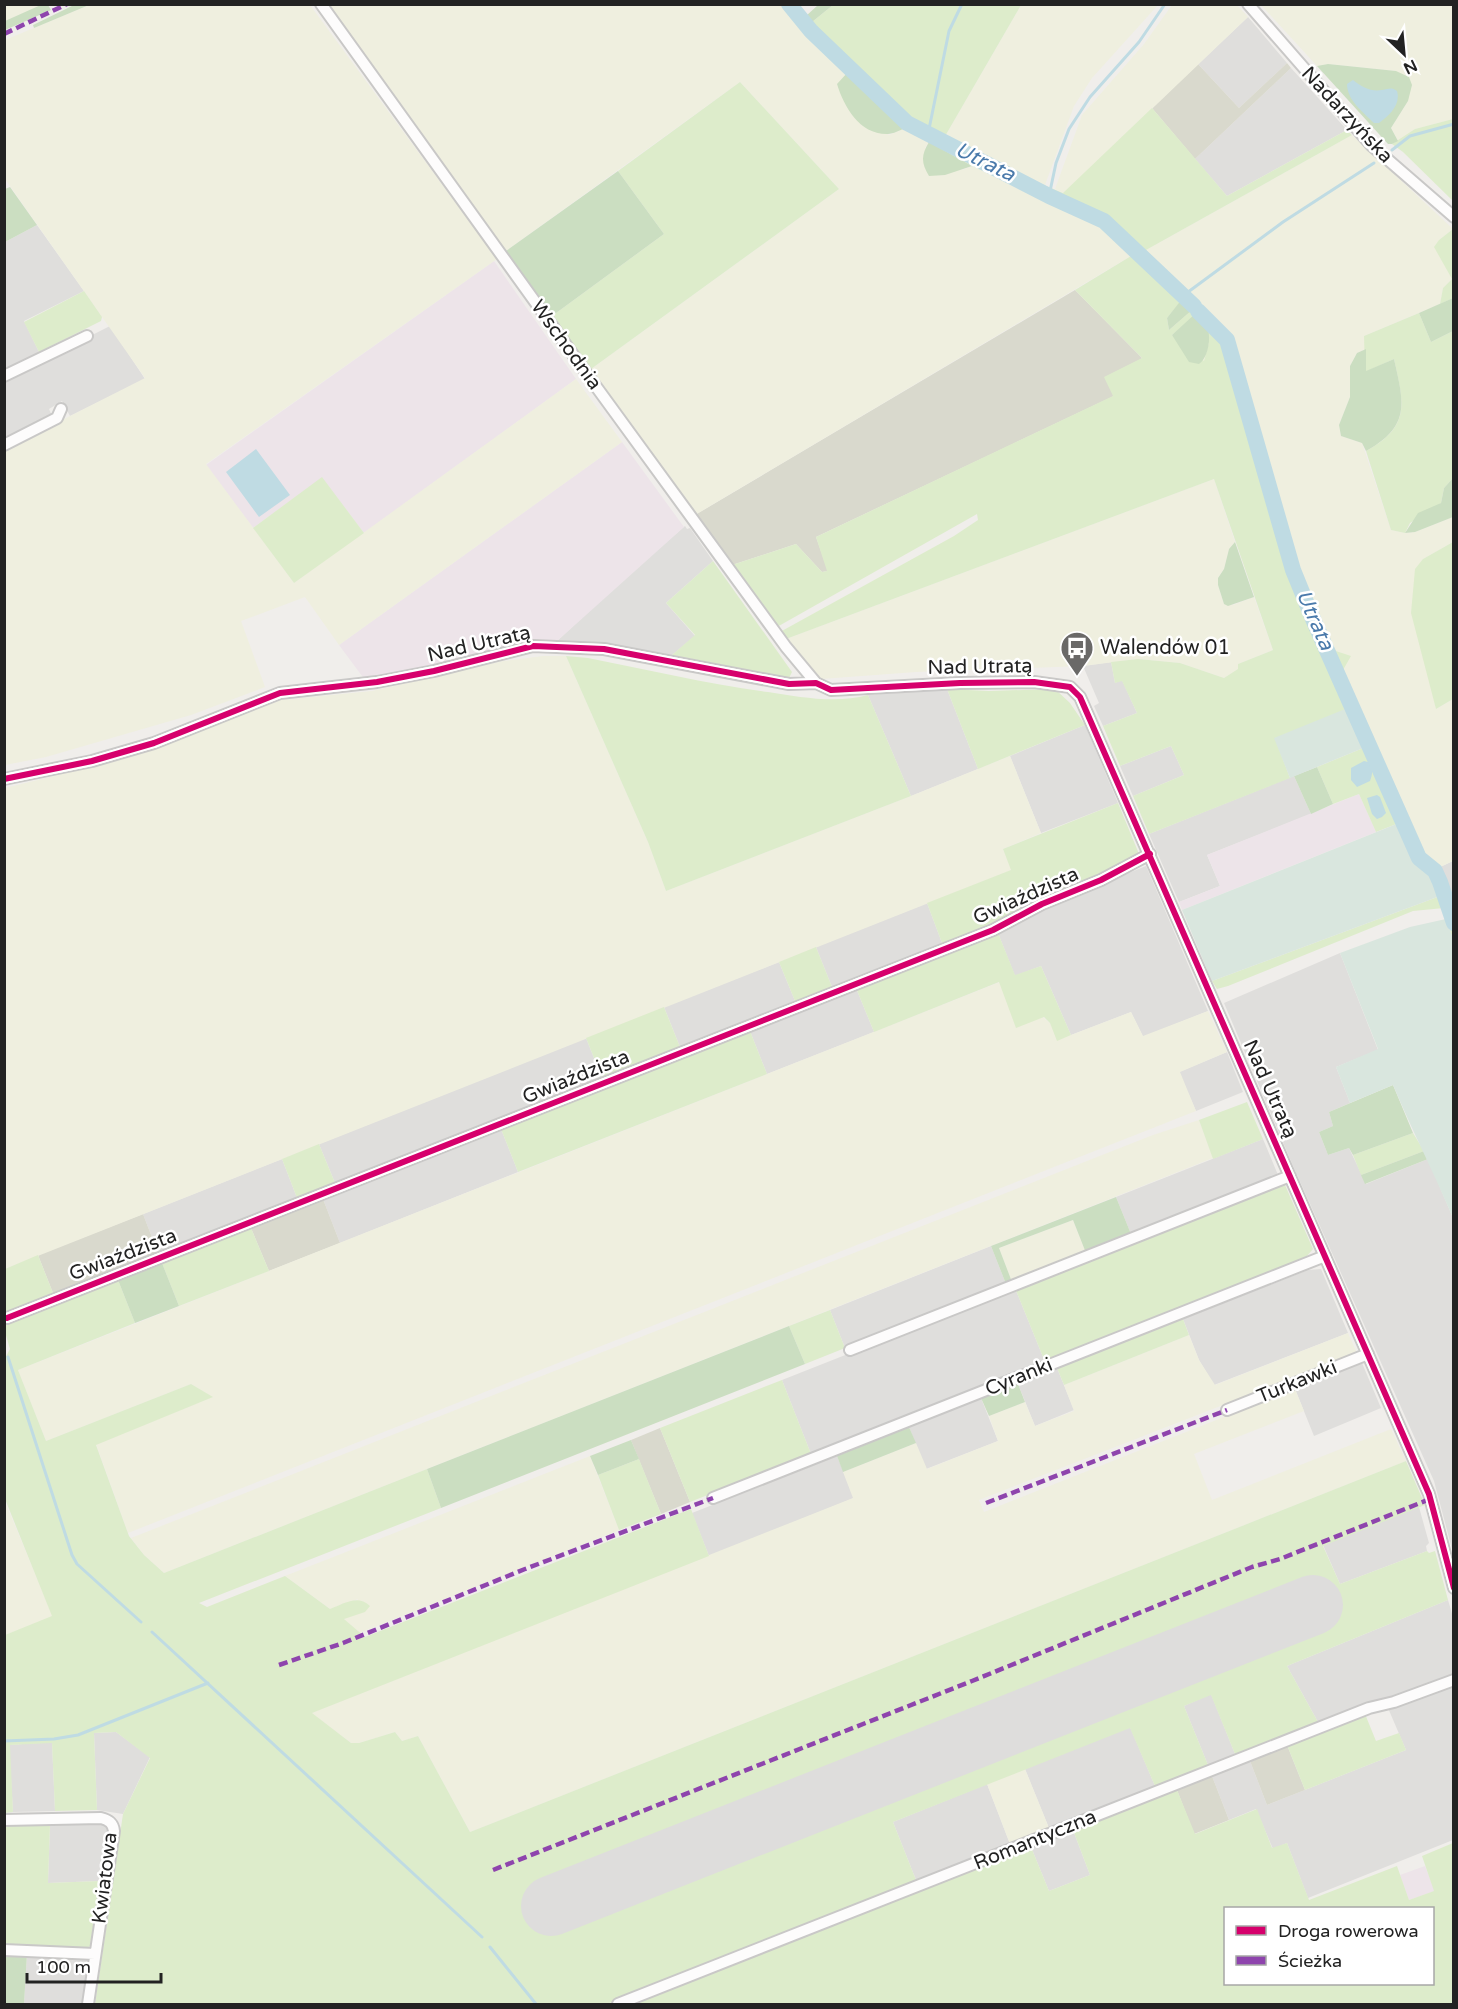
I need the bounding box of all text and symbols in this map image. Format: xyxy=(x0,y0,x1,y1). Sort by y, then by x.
north arrow xyxy=(1374,24,1434,84)
text: N xyxy=(1400,55,1420,78)
street label: Nadarzyńska xyxy=(1296,62,1398,168)
water label: Utrata xyxy=(951,137,1020,188)
street label: Wschodnia xyxy=(525,295,607,395)
water label: Utrata xyxy=(1291,586,1340,655)
street label: Nad Utratą xyxy=(425,620,533,668)
bus stop icon: Walendów 01 xyxy=(1059,630,1095,677)
place label: Walendów 01 xyxy=(1100,636,1230,660)
street label: Nad Utratą xyxy=(927,654,1033,680)
street label: Gwiaździsta xyxy=(969,862,1083,930)
street label: Nad Utratą xyxy=(1238,1036,1302,1142)
street label: Gwiaździsta xyxy=(519,1045,633,1109)
street label: Gwiaździsta xyxy=(66,1224,180,1286)
street label: Cyranki xyxy=(982,1353,1056,1401)
street label: Turkawki xyxy=(1253,1355,1341,1409)
street label: Romantyczna xyxy=(970,1805,1100,1875)
street label: Kwiatowa xyxy=(88,1831,122,1925)
legend xyxy=(1224,1907,1434,1985)
text: Droga rowerowa xyxy=(1278,1920,1419,1942)
scale bar xyxy=(27,1946,160,1984)
text: Ścieżka xyxy=(1278,1950,1342,1972)
text: 100 m xyxy=(36,1956,91,1978)

